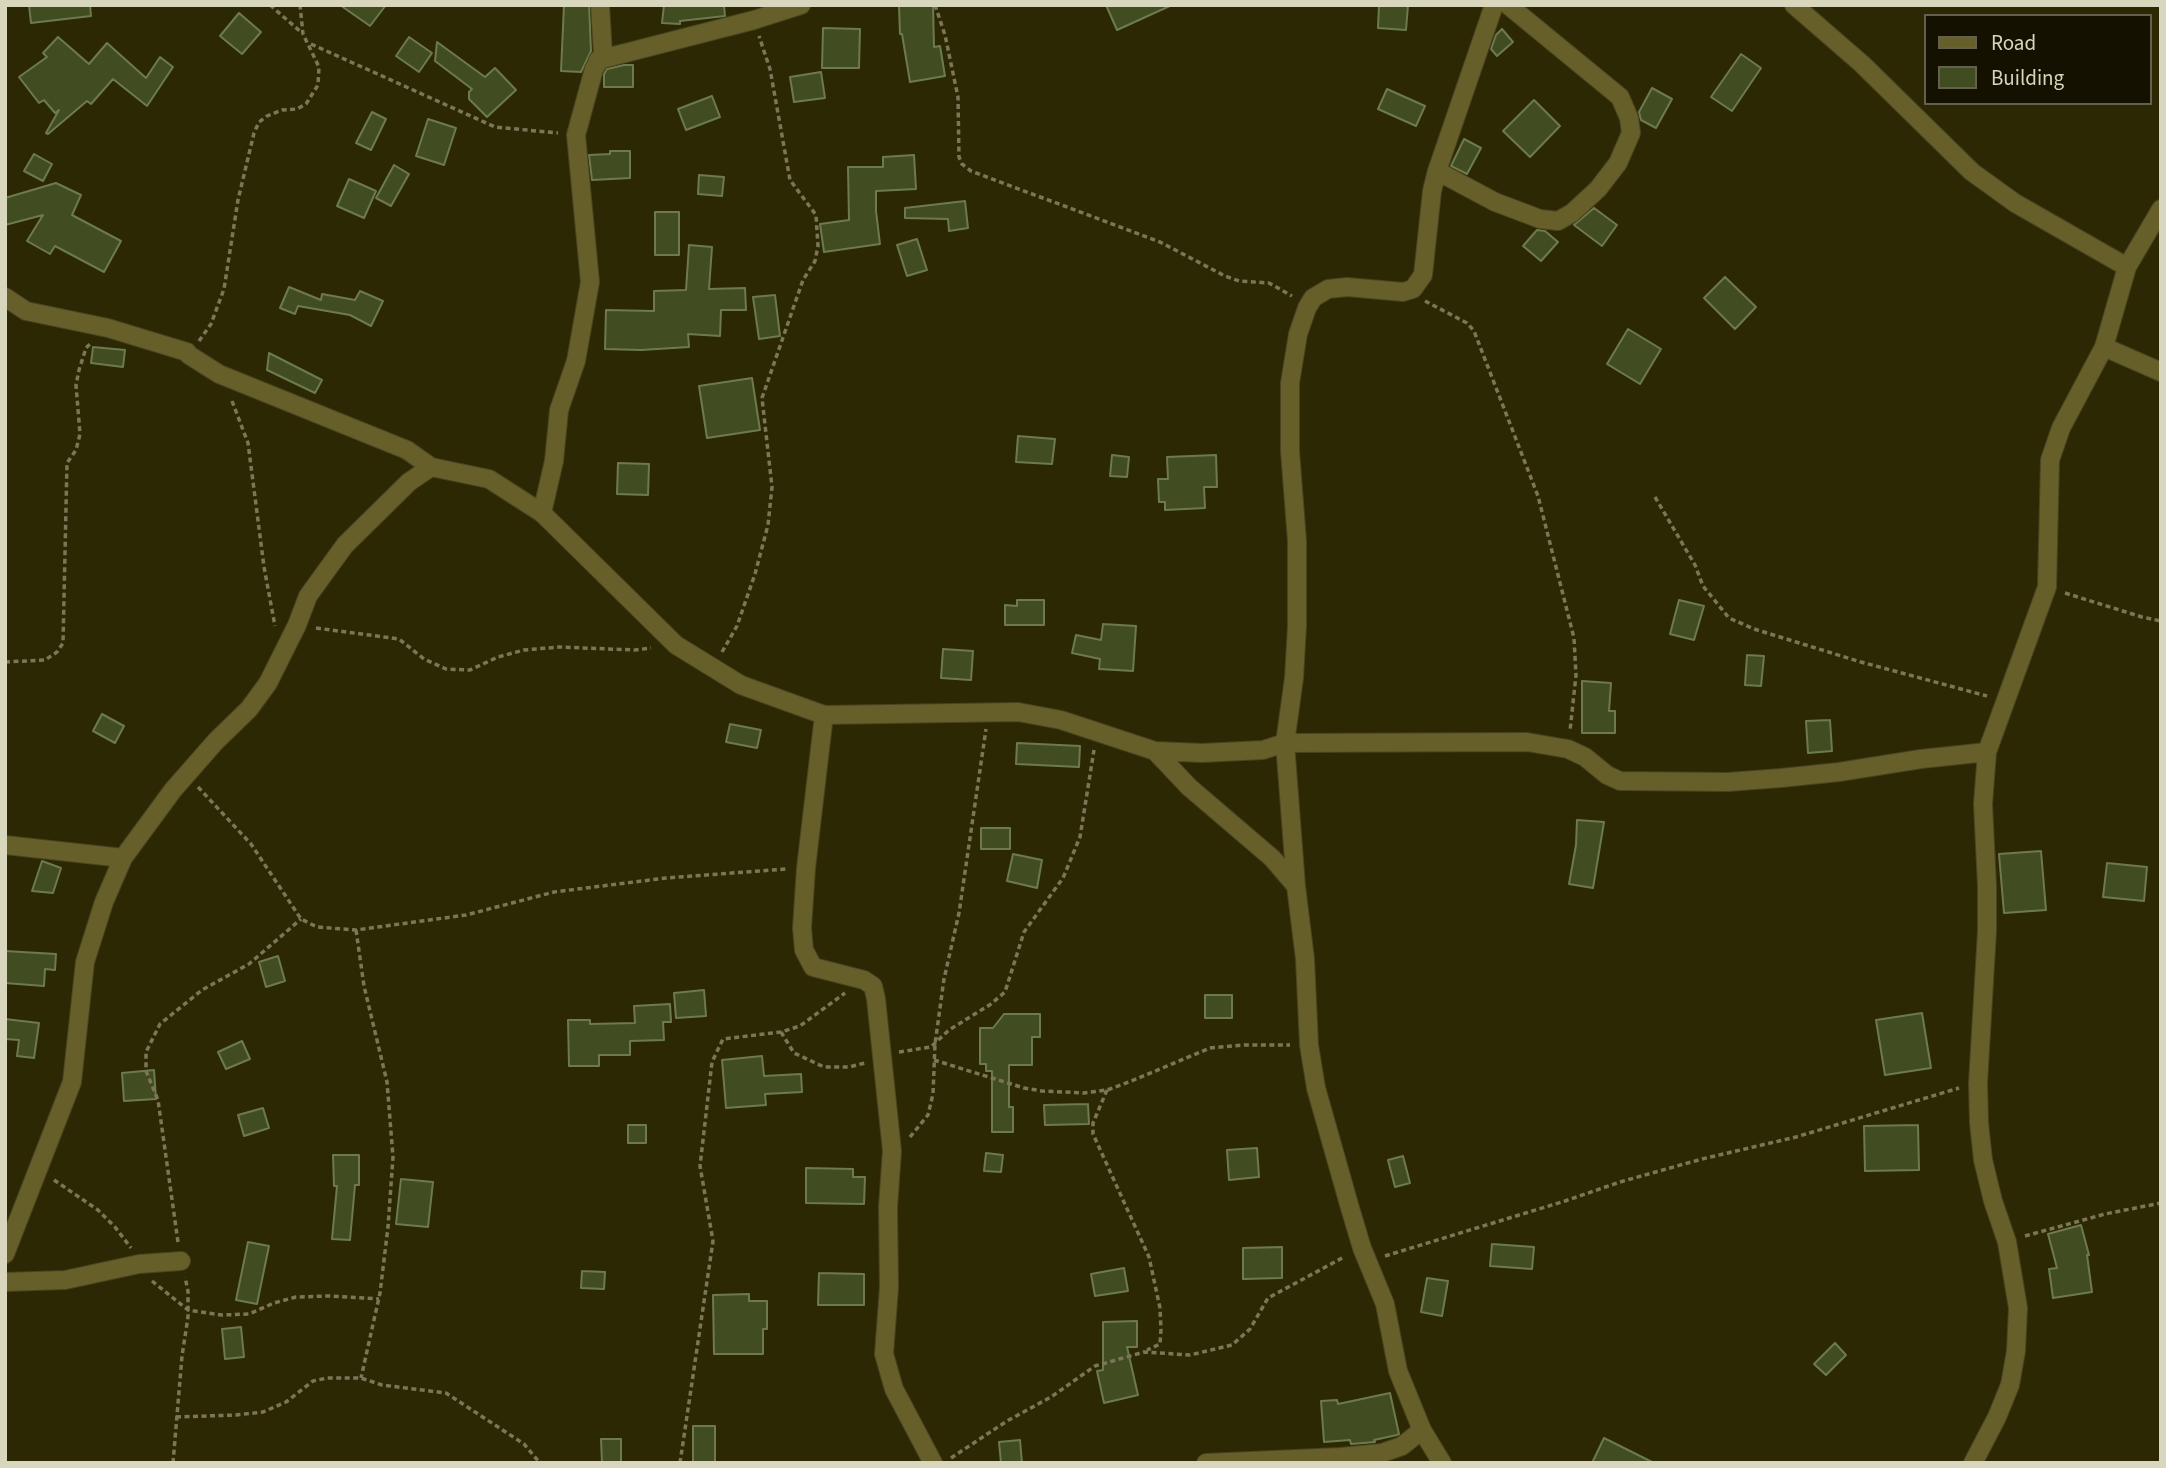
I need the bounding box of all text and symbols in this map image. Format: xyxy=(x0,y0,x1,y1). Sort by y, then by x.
legend xyxy=(1924,14,2152,105)
text: Road xyxy=(1991,28,2036,58)
text: Building xyxy=(1991,63,2064,93)

